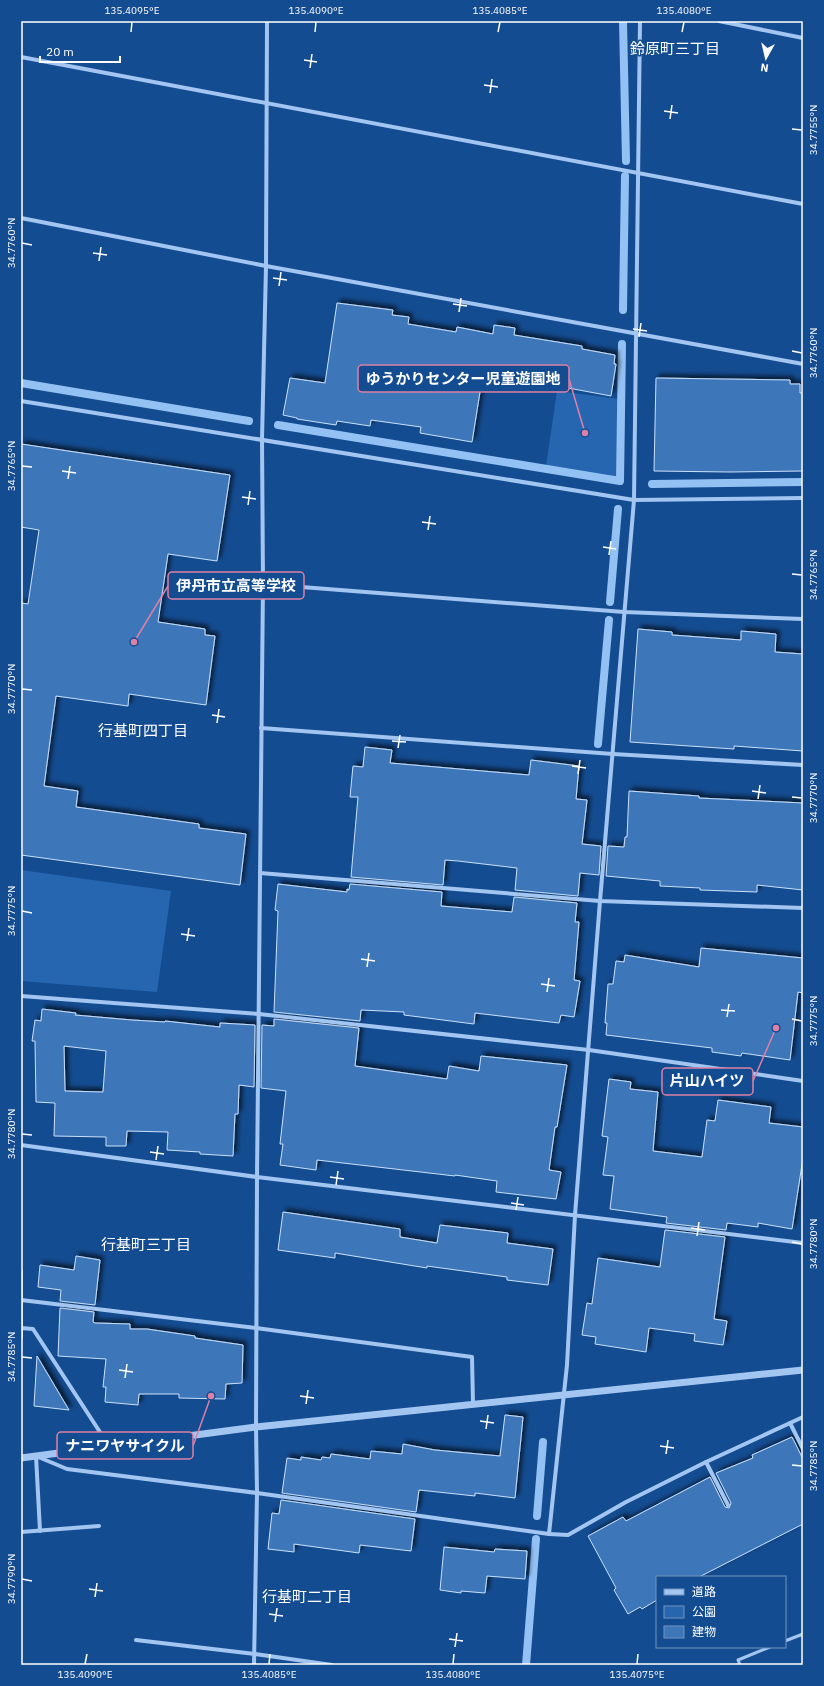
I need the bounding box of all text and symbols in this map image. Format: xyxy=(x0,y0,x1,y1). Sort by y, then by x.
text: 135.4095°E xyxy=(104,4,160,17)
text: 135.4090°E xyxy=(288,4,344,17)
text: 135.4085°E xyxy=(472,4,528,17)
text: 135.4080°E xyxy=(656,4,712,17)
scale bar xyxy=(40,38,120,64)
north arrow xyxy=(746,38,786,78)
district label: 鈴原町三丁目 xyxy=(630,39,720,58)
text: 20 m xyxy=(46,44,74,59)
text: N xyxy=(760,60,770,75)
text: 34.7755°N xyxy=(807,105,820,155)
text: 34.7760°N xyxy=(5,218,18,268)
text: 34.7760°N xyxy=(807,328,820,378)
callout: ゆうかりセンター児童遊園地 xyxy=(358,365,569,392)
text: ゆうかりセンター児童遊園地 xyxy=(365,369,561,388)
text: 34.7765°N xyxy=(5,441,18,491)
text: 34.7765°N xyxy=(807,550,820,600)
callout: 伊丹市立高等学校 xyxy=(168,572,304,599)
text: 伊丹市立高等学校 xyxy=(176,576,296,595)
text: 34.7770°N xyxy=(5,664,18,714)
district label: 行基町四丁目 xyxy=(98,721,188,740)
text: 34.7770°N xyxy=(807,773,820,823)
text: 34.7775°N xyxy=(5,886,18,936)
text: 34.7775°N xyxy=(807,996,820,1046)
callout: 片山ハイツ xyxy=(662,1068,753,1095)
text: 片山ハイツ xyxy=(670,1071,744,1090)
text: 34.7780°N xyxy=(5,1109,18,1159)
text: 34.7780°N xyxy=(807,1219,820,1269)
district label: 行基町三丁目 xyxy=(101,1235,191,1254)
text: 34.7785°N xyxy=(5,1332,18,1382)
callout: ナニワヤサイクル xyxy=(57,1432,193,1459)
text: ナニワヤサイクル xyxy=(65,1436,185,1455)
text: 34.7785°N xyxy=(807,1441,820,1491)
text: 34.7790°N xyxy=(5,1554,18,1604)
legend xyxy=(656,1576,786,1648)
text: 道路 xyxy=(692,1584,716,1599)
district label: 行基町二丁目 xyxy=(262,1587,352,1606)
text: 公園 xyxy=(692,1604,716,1619)
text: 建物 xyxy=(692,1624,716,1639)
text: 135.4090°E xyxy=(57,1668,113,1681)
text: 135.4085°E xyxy=(241,1668,297,1681)
text: 135.4080°E xyxy=(425,1668,481,1681)
text: 135.4075°E xyxy=(609,1668,665,1681)

